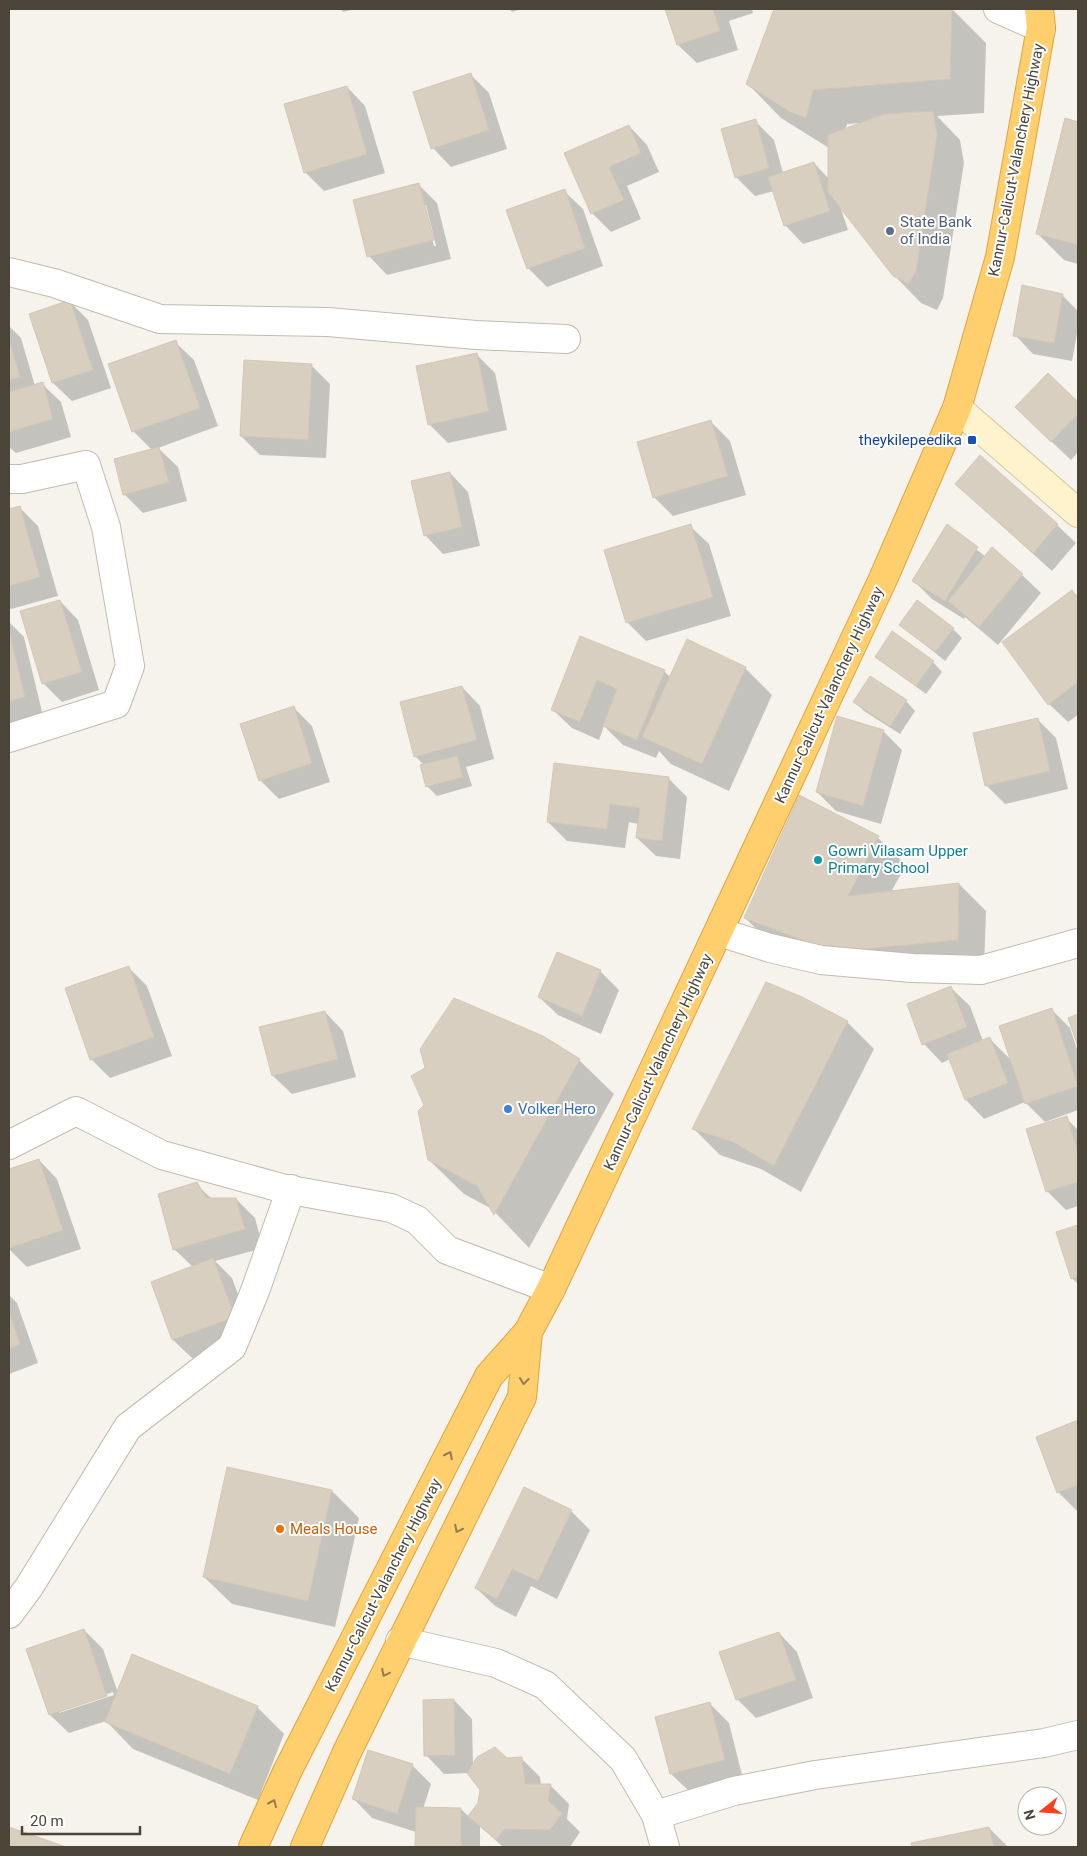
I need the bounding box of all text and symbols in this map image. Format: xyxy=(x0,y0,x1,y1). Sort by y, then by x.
street label: Kannur-Calicut-Valanchery Highway xyxy=(985,42,1047,278)
place label: State Bank of India xyxy=(900,213,972,248)
marker: State Bank of India xyxy=(884,225,896,237)
place label: theykilepeedika xyxy=(859,431,962,449)
marker: theykilepeedika xyxy=(966,434,978,446)
street label: Kannur-Calicut-Valanchery Highway xyxy=(771,584,887,806)
place label: Gowri Vilasam Upper Primary School xyxy=(828,842,968,877)
marker: Gowri Vilasam Upper Primary School xyxy=(812,854,824,866)
street label: Kannur-Calicut-Valanchery Highway xyxy=(600,951,716,1173)
place label: Volker Hero xyxy=(518,1100,596,1118)
marker: Volker Hero xyxy=(502,1103,514,1115)
one-way arrow xyxy=(518,1377,529,1385)
one-way arrow xyxy=(443,1451,453,1460)
street label: Kannur-Calicut-Valanchery Highway xyxy=(321,1475,445,1695)
place label: Meals House xyxy=(290,1520,378,1538)
marker: Meals House xyxy=(274,1523,286,1535)
one-way arrow xyxy=(454,1523,464,1532)
one-way arrow xyxy=(381,1668,391,1677)
north arrow xyxy=(1017,1786,1067,1836)
one-way arrow xyxy=(267,1799,278,1808)
scale bar xyxy=(22,1804,140,1836)
text: N xyxy=(1020,1808,1039,1822)
text: 20 m xyxy=(30,1812,64,1830)

